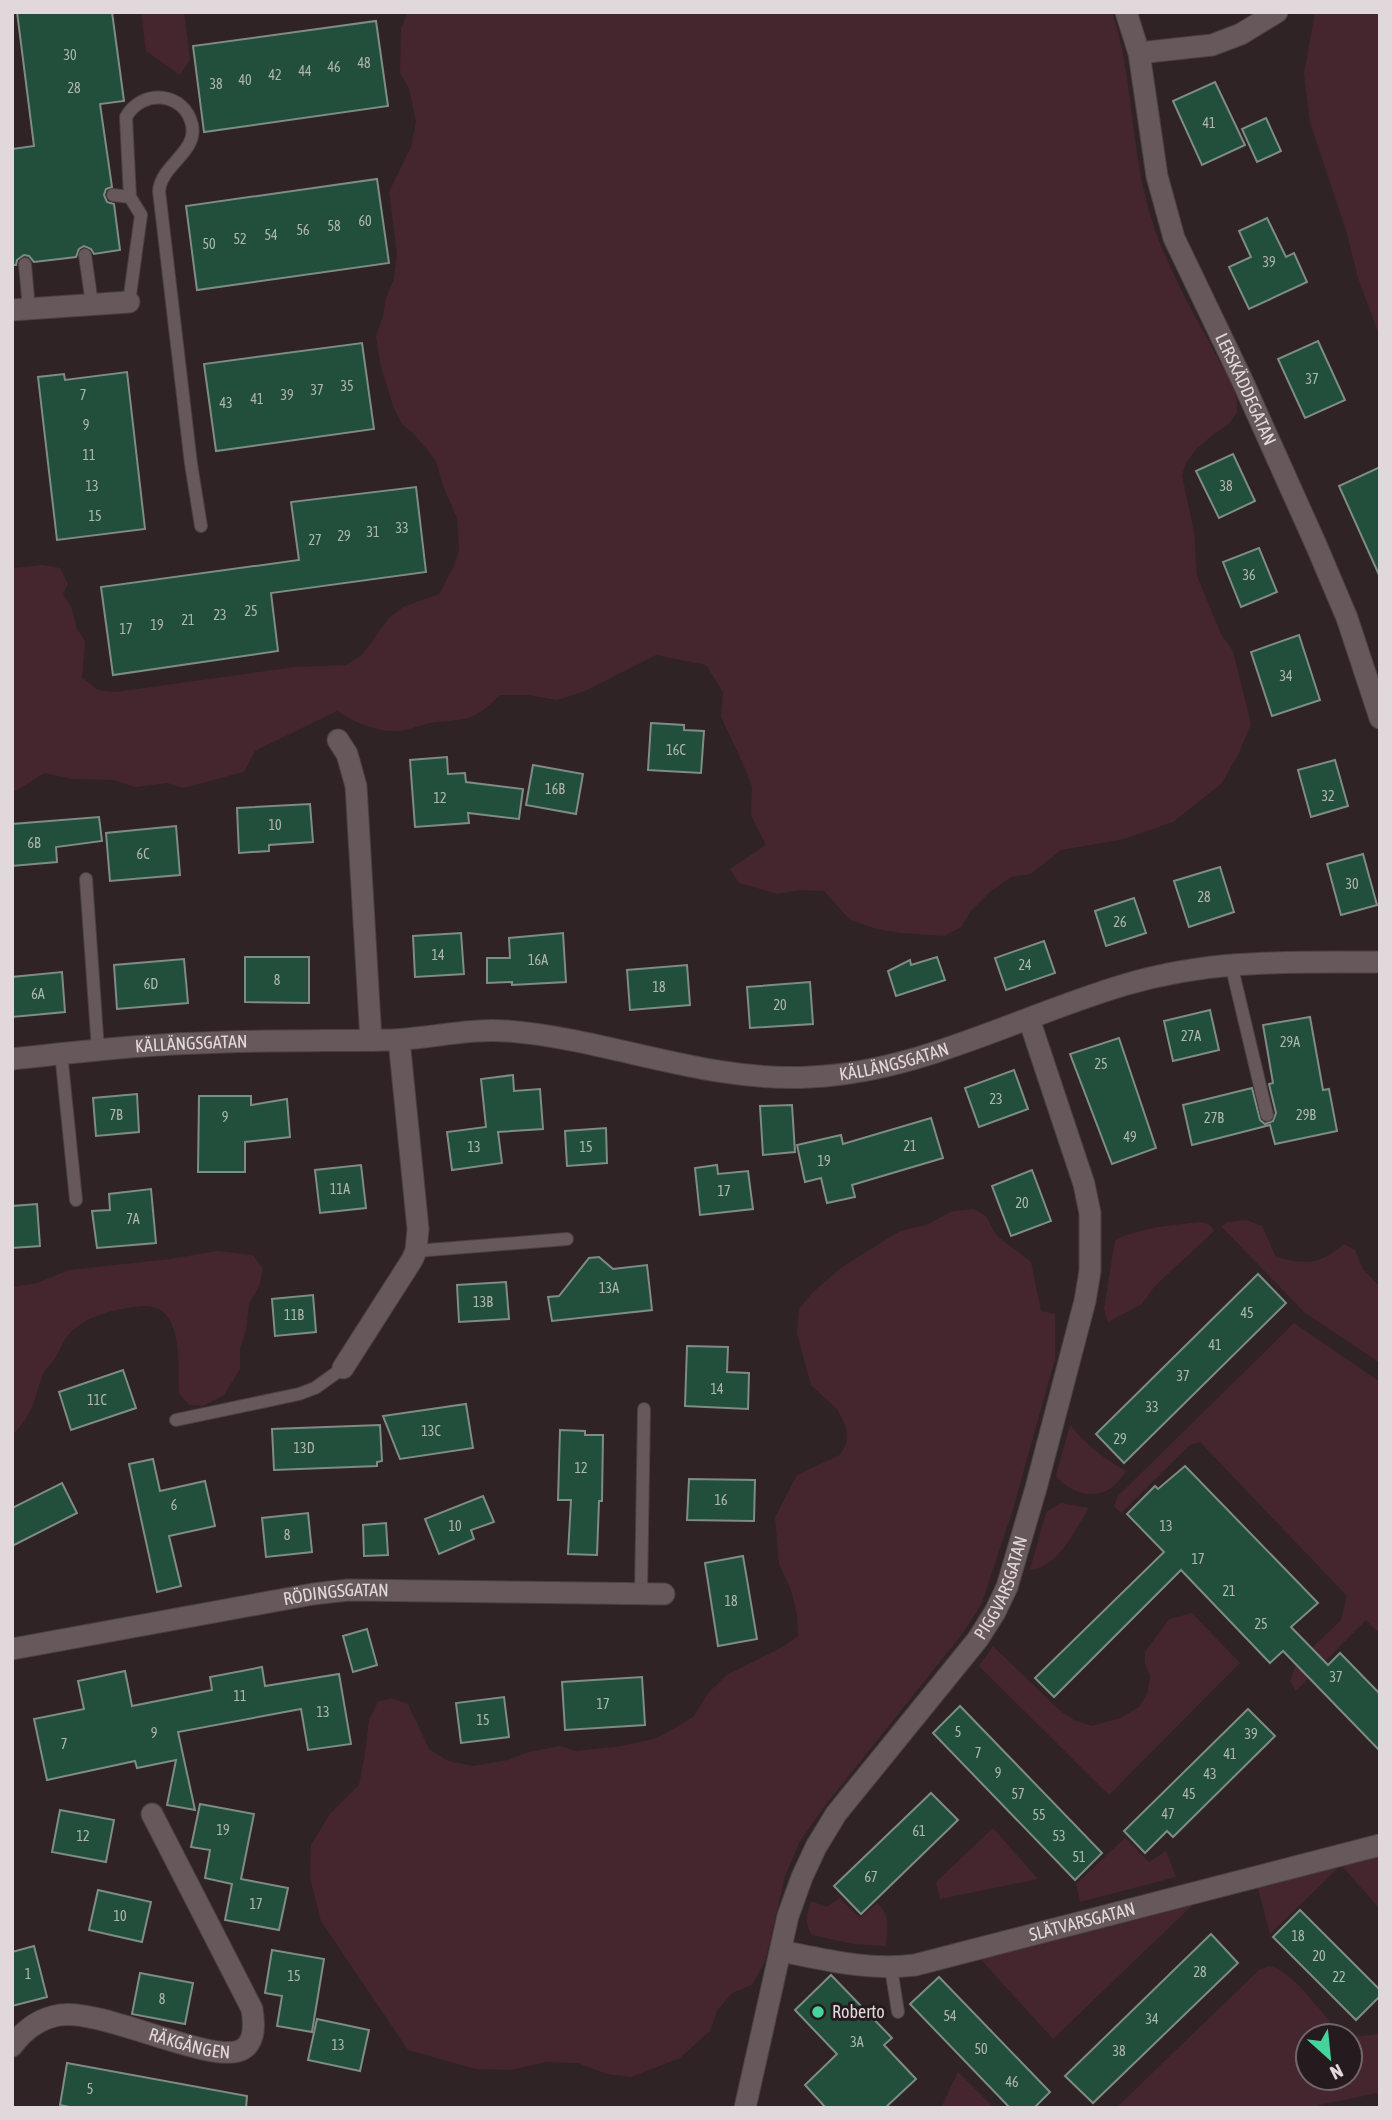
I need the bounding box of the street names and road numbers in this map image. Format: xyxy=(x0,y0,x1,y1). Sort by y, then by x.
street label: LERSKÄDDEGATAN xyxy=(1211,330,1281,448)
street label: KÄLLÄNGSGATAN xyxy=(134,1030,248,1057)
street label: KÄLLÄNGSGATAN xyxy=(838,1038,951,1084)
street label: PIGGVARSGATAN xyxy=(969,1534,1031,1643)
street label: RÖDINGSGATAN xyxy=(281,1579,389,1609)
street label: SLÄTVARSGATAN xyxy=(1027,1898,1137,1945)
street label: RÄKGÅNGEN xyxy=(146,2023,231,2063)

